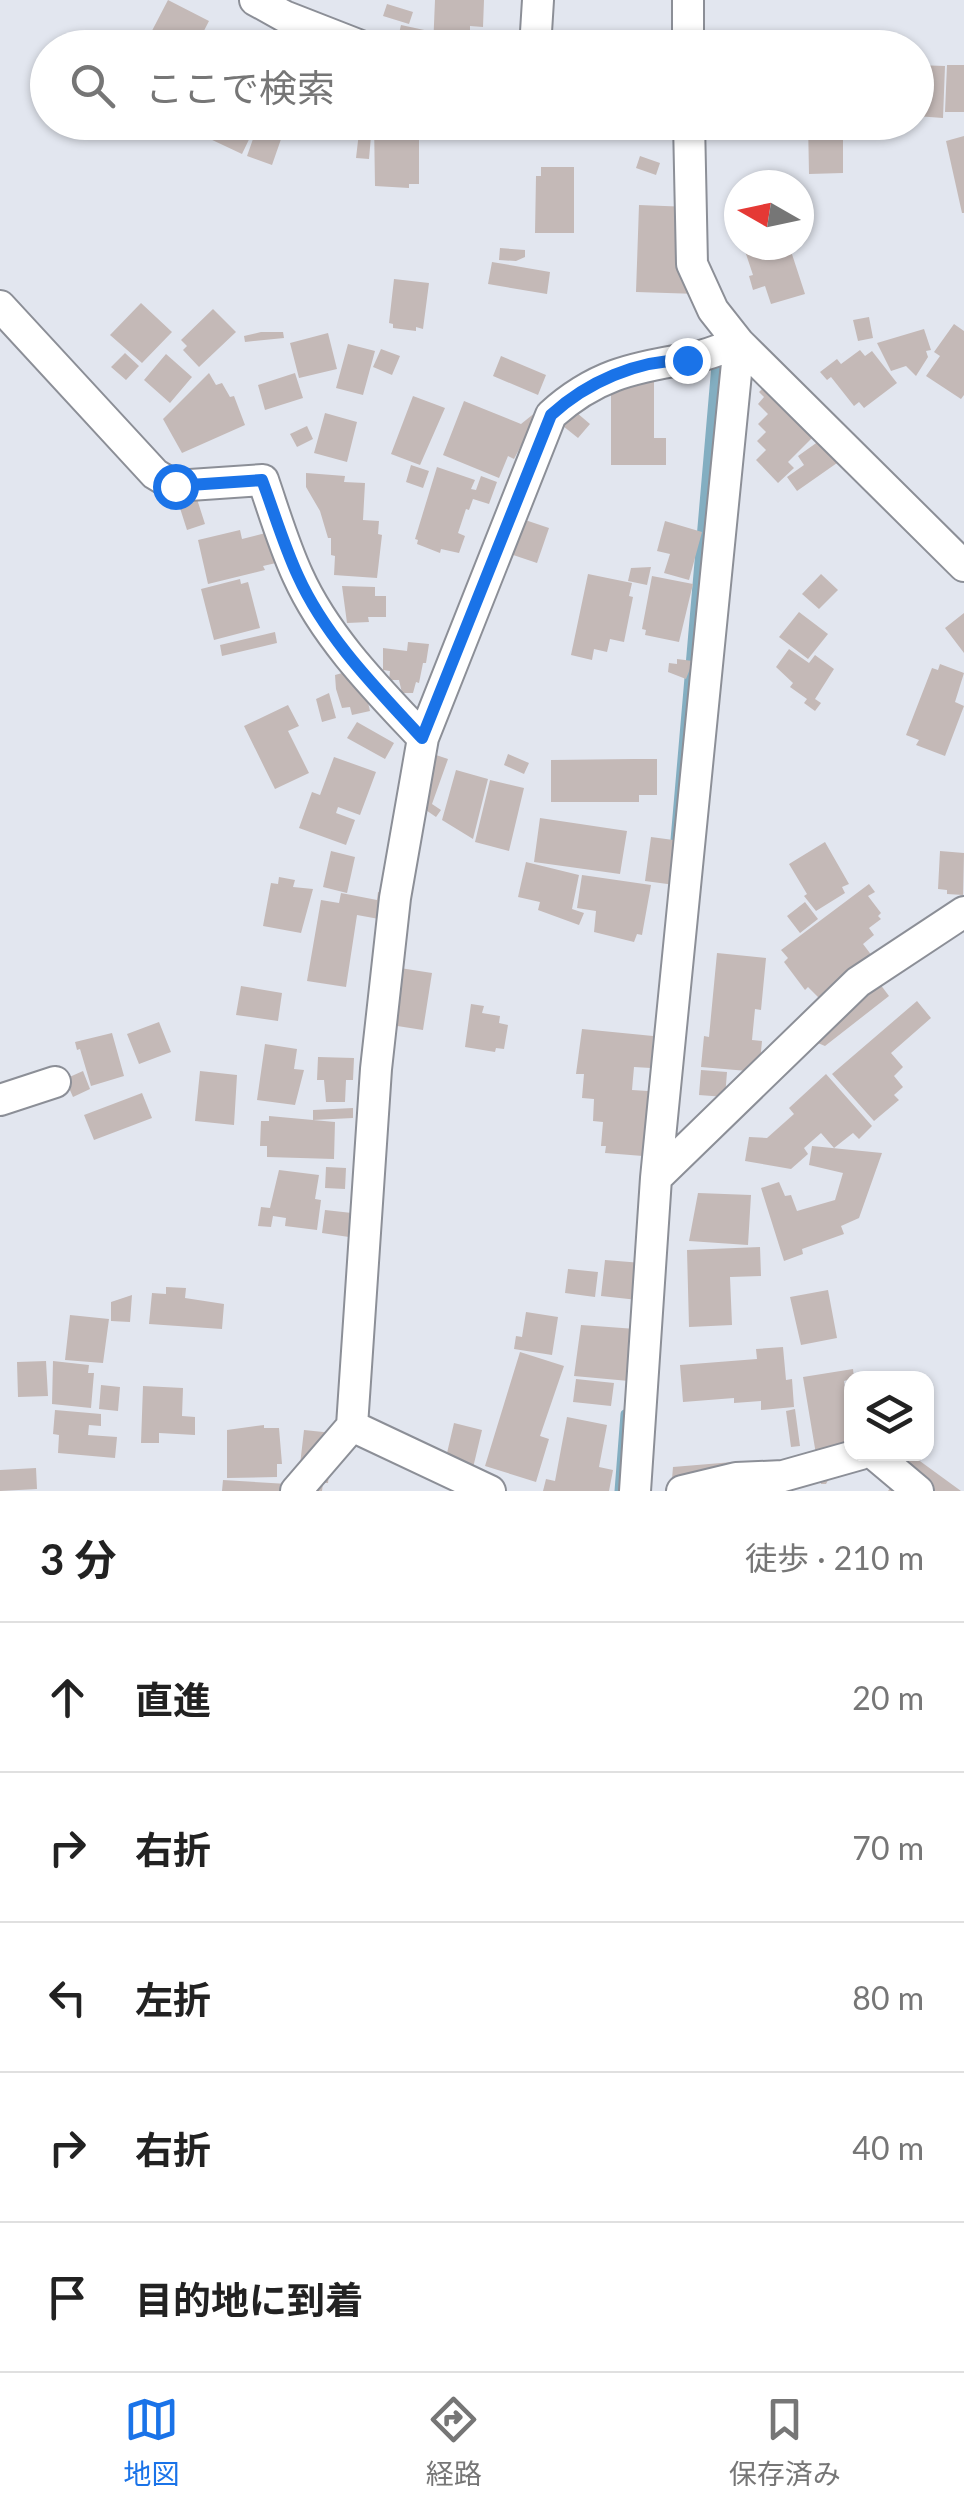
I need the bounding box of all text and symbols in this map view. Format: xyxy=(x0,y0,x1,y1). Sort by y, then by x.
search box xyxy=(30,30,934,140)
icon: search xyxy=(65,58,120,113)
text: ここで検索 xyxy=(145,64,335,110)
north arrow xyxy=(724,170,814,260)
route end xyxy=(665,338,711,384)
route start xyxy=(153,464,199,510)
map controls xyxy=(844,1371,934,1461)
button: layers xyxy=(844,1371,934,1461)
text: 3 分 xyxy=(40,1534,117,1584)
text: 徒歩 · 210 m xyxy=(745,1538,924,1577)
icon: ahead xyxy=(40,1670,95,1725)
text: 直進 xyxy=(135,1676,211,1722)
text: 20 m xyxy=(852,1678,924,1717)
icon: right xyxy=(40,1820,95,1875)
text: 右折 xyxy=(135,1826,211,1872)
text: 70 m xyxy=(852,1828,924,1867)
icon: left xyxy=(40,1970,95,2025)
text: 左折 xyxy=(135,1976,211,2022)
text: 80 m xyxy=(852,1978,924,2017)
icon: right xyxy=(40,2120,95,2175)
text: 右折 xyxy=(135,2126,211,2172)
text: 40 m xyxy=(852,2128,924,2167)
icon: arrive xyxy=(40,2270,95,2325)
text: 目的地に到着 xyxy=(135,2276,363,2322)
tab: 地図 xyxy=(123,2392,179,2492)
tab: 経路 xyxy=(426,2392,482,2492)
tab: 保存済み xyxy=(729,2392,841,2492)

